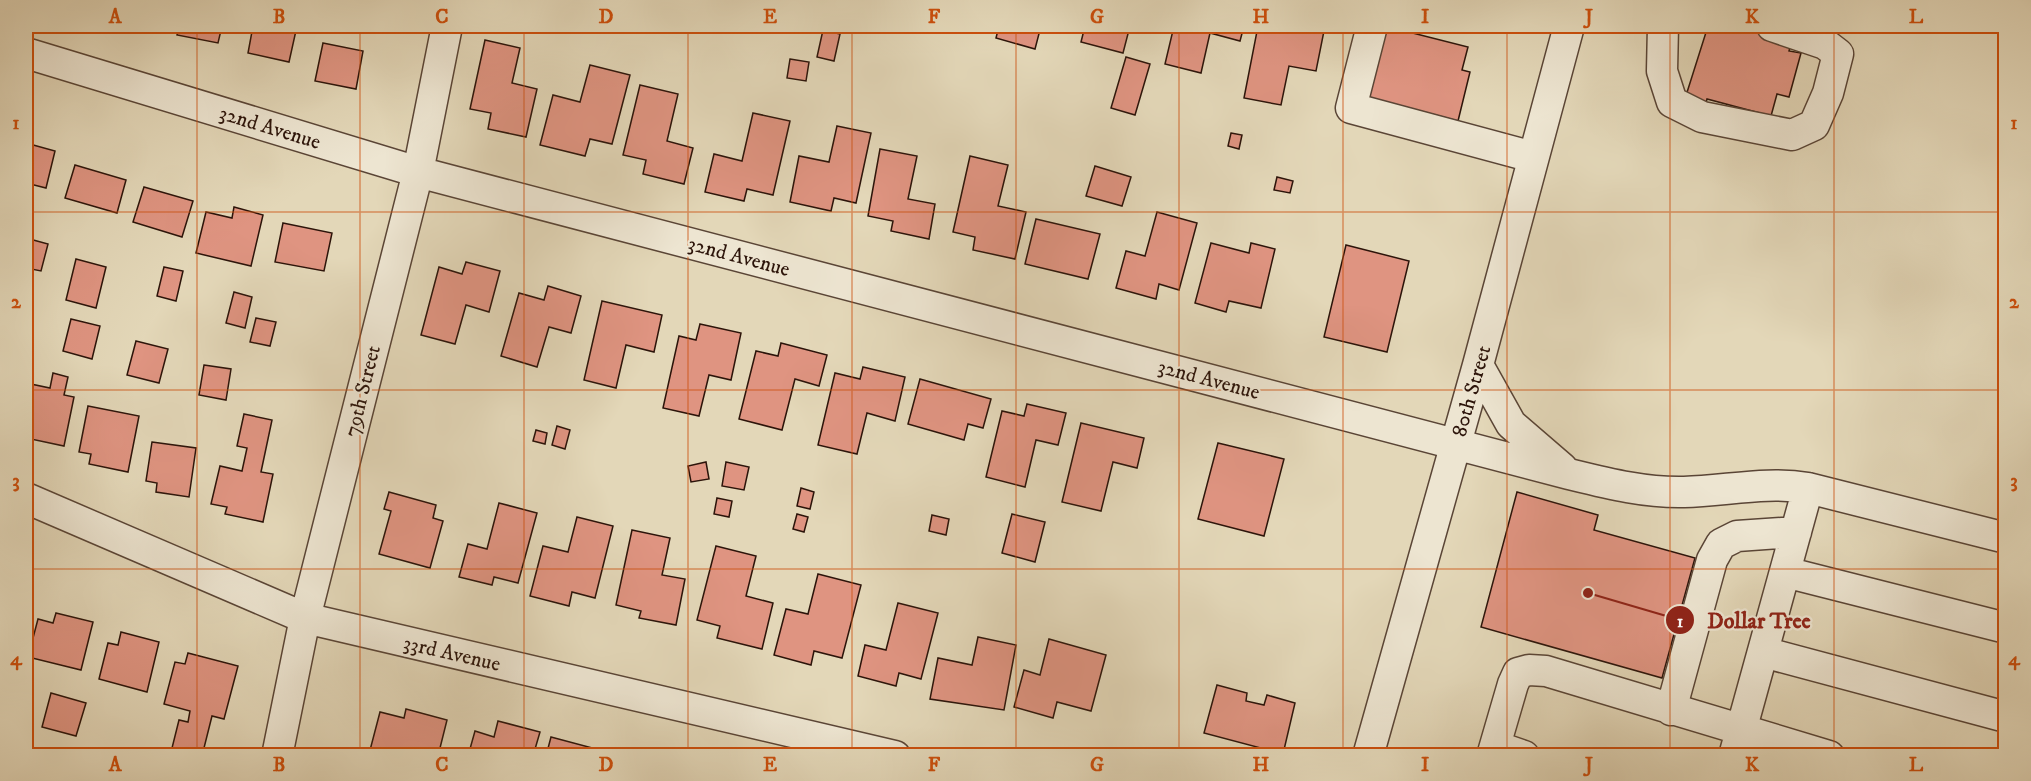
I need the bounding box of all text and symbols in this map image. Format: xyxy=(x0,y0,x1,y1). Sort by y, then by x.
text: A xyxy=(108,5,123,30)
text: B xyxy=(273,5,285,30)
text: C xyxy=(435,5,449,30)
text: D xyxy=(599,5,614,30)
text: E xyxy=(763,5,777,30)
text: F xyxy=(928,5,941,30)
text: G xyxy=(1090,5,1104,30)
text: H xyxy=(1253,5,1270,30)
text: I xyxy=(1421,5,1429,30)
text: J xyxy=(1583,5,1593,30)
text: K xyxy=(1745,5,1760,30)
text: L xyxy=(1909,5,1924,30)
street label: 32nd Avenue xyxy=(216,100,324,156)
text: 1 xyxy=(12,111,20,136)
text: 1 xyxy=(2010,111,2018,136)
street label: 32nd Avenue xyxy=(685,231,793,283)
text: 2 xyxy=(11,290,22,315)
text: 2 xyxy=(2009,290,2020,315)
street label: 79th Street xyxy=(339,342,387,440)
street label: 80th Street xyxy=(1447,342,1497,440)
street label: 32nd Avenue xyxy=(1155,354,1263,406)
text: 3 xyxy=(12,469,20,494)
text: 3 xyxy=(2010,469,2018,494)
callout: Dollar Tree xyxy=(1665,600,1822,640)
text: Dollar Tree xyxy=(1707,608,1811,635)
text: 1 xyxy=(1677,611,1684,633)
street label: 33rd Avenue xyxy=(401,630,503,678)
text: 4 xyxy=(10,647,23,672)
text: 4 xyxy=(2008,647,2021,672)
text: A xyxy=(108,753,123,778)
text: B xyxy=(273,753,285,778)
text: C xyxy=(435,753,449,778)
text: D xyxy=(599,753,614,778)
text: E xyxy=(763,753,777,778)
text: F xyxy=(928,753,941,778)
text: G xyxy=(1090,753,1104,778)
text: H xyxy=(1253,753,1270,778)
text: I xyxy=(1421,753,1429,778)
text: J xyxy=(1583,753,1593,778)
text: K xyxy=(1745,753,1760,778)
text: L xyxy=(1909,753,1924,778)

